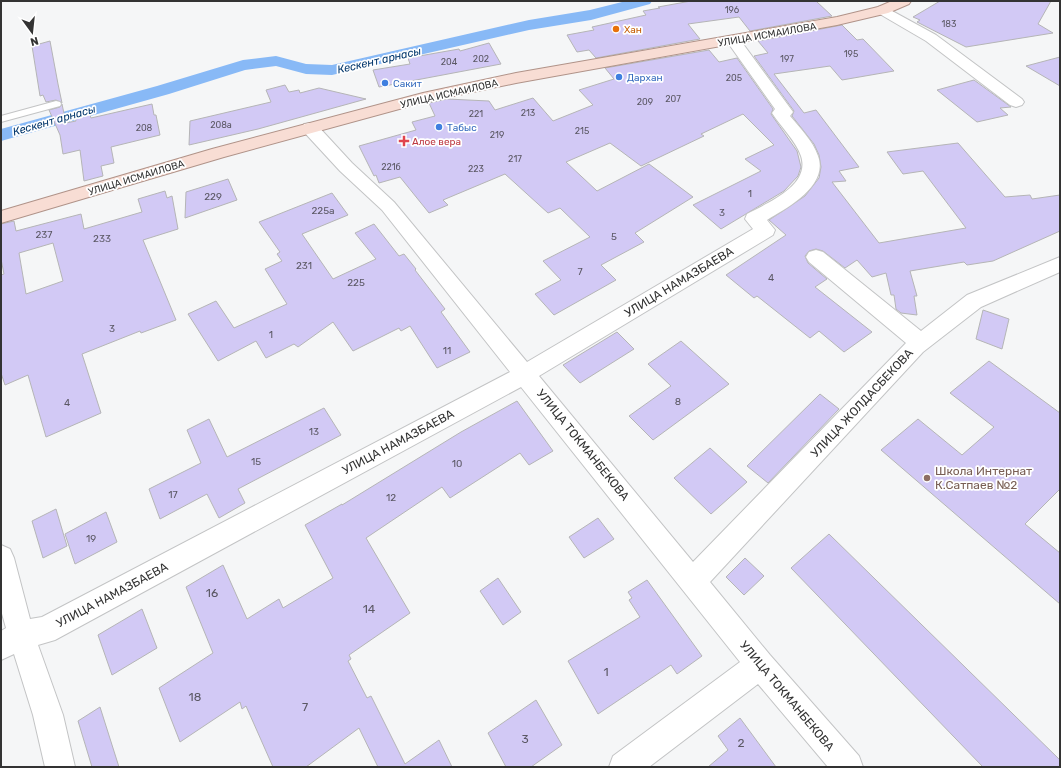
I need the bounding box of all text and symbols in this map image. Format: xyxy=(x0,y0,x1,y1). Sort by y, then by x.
house number: 196 xyxy=(725,5,740,15)
north arrow xyxy=(12,12,52,52)
house number: 183 xyxy=(942,19,957,29)
street label: УЛИЦА ИСМАИЛОВА xyxy=(717,20,818,50)
marker: Хан xyxy=(611,24,621,34)
place label: Хан xyxy=(624,24,642,36)
text: N xyxy=(29,34,40,49)
water label: Кескент арнасы xyxy=(336,44,423,76)
house number: 195 xyxy=(844,49,858,59)
house number: 202 xyxy=(473,54,489,64)
house number: 197 xyxy=(780,54,794,64)
house number: 204 xyxy=(441,57,458,67)
marker: Дархан xyxy=(614,72,624,82)
place label: Дархан xyxy=(627,72,663,84)
house number: 205 xyxy=(726,73,742,83)
street label: УЛИЦА ИСМАИЛОВА xyxy=(399,77,500,111)
marker: Сакит xyxy=(380,78,390,88)
place label: Сакит xyxy=(393,78,422,90)
house number: 207 xyxy=(665,94,681,104)
house number: 209 xyxy=(637,97,653,107)
water label: Кескент арнасы xyxy=(11,102,97,139)
house number: 213 xyxy=(521,108,535,118)
house number: 221 xyxy=(469,109,483,119)
house number: 208а xyxy=(210,120,232,130)
marker: Табыс xyxy=(434,122,444,132)
place label: Табыс xyxy=(447,122,477,134)
house number: 208 xyxy=(136,123,153,133)
house number: 215 xyxy=(575,126,589,136)
house number: 219 xyxy=(490,130,504,140)
marker: Алое вера xyxy=(399,136,409,146)
place label: Алое вера xyxy=(412,136,461,148)
house number: 217 xyxy=(508,154,522,164)
street label: УЛИЦА ИСМАИЛОВА xyxy=(87,158,186,198)
house number: 221б xyxy=(381,162,401,172)
house number: 223 xyxy=(468,164,484,174)
house number: 1 xyxy=(748,188,752,200)
house number: 229 xyxy=(204,191,222,203)
house number: 225а xyxy=(311,205,335,217)
house number: 3 xyxy=(719,207,725,219)
house number: 237 xyxy=(35,229,53,241)
house number: 5 xyxy=(611,231,617,243)
house number: 233 xyxy=(93,233,111,245)
street label: УЛИЦА НАМАЗБАЕВА xyxy=(622,244,736,320)
house number: 231 xyxy=(296,260,312,272)
house number: 7 xyxy=(577,266,583,278)
house number: 4 xyxy=(768,272,774,284)
house number: 225 xyxy=(347,277,365,289)
house number: 3 xyxy=(109,323,115,335)
house number: 1 xyxy=(269,329,273,341)
house number: 11 xyxy=(443,345,451,357)
street label: УЛИЦА ЖОЛДАСБЕКОВА xyxy=(808,346,916,460)
street label: УЛИЦА ТОКМАНБЕКОВА xyxy=(534,387,632,503)
house number: 8 xyxy=(675,396,681,408)
house number: 4 xyxy=(64,397,70,409)
street label: УЛИЦА НАМАЗБАЕВА xyxy=(340,407,456,477)
house number: 13 xyxy=(309,426,319,438)
house number: 15 xyxy=(251,456,261,468)
house number: 10 xyxy=(452,458,462,470)
place label: Школа Интернат К.Сатпаев №2 xyxy=(935,464,1032,492)
marker: Школа Интернат К.Сатпаев №2 xyxy=(922,473,932,483)
house number: 17 xyxy=(168,489,178,501)
house number: 12 xyxy=(386,492,396,504)
house number: 19 xyxy=(86,533,96,545)
street label: УЛИЦА НАМАЗБАЕВА xyxy=(54,560,170,630)
house number: 16 xyxy=(206,586,218,600)
house number: 14 xyxy=(363,602,376,616)
street label: УЛИЦА ТОКМАНБЕКОВА xyxy=(737,638,837,754)
house number: 1 xyxy=(603,665,609,679)
house number: 18 xyxy=(189,690,201,704)
house number: 7 xyxy=(302,700,308,714)
house number: 3 xyxy=(521,732,529,746)
house number: 2 xyxy=(737,736,745,750)

